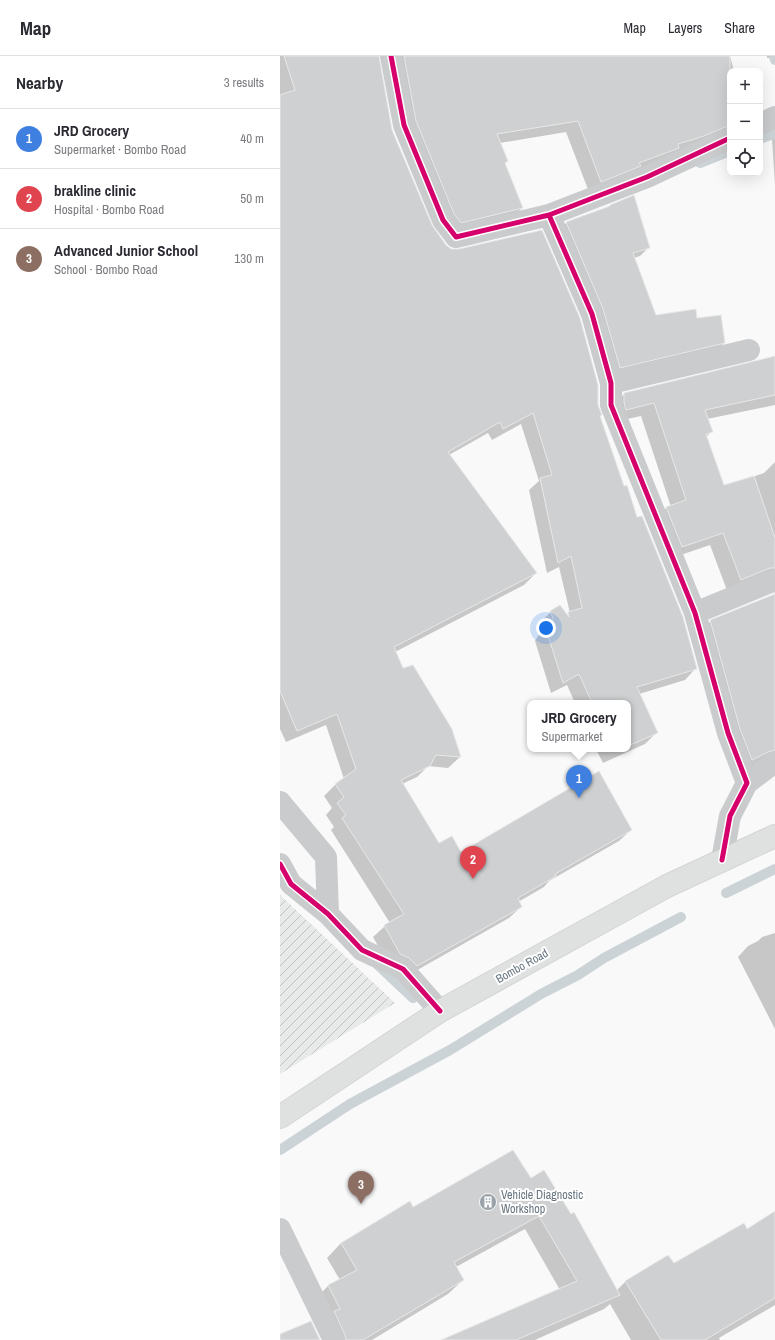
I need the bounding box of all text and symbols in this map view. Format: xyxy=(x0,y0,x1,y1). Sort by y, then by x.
text: Map xyxy=(20,15,51,41)
text: Map xyxy=(624,19,646,37)
text: Layers xyxy=(668,19,702,37)
text: Share xyxy=(724,19,755,37)
map controls xyxy=(727,68,763,176)
button: + xyxy=(727,68,763,104)
text: Nearby xyxy=(16,71,63,94)
text: 3 results xyxy=(224,74,264,91)
button: − xyxy=(727,104,763,140)
text: JRD Grocery xyxy=(54,120,129,141)
text: 1 xyxy=(26,130,32,147)
text: 40 m xyxy=(240,130,264,147)
button: locate xyxy=(727,140,763,176)
text: Supermarket · Bombo Road xyxy=(54,141,186,158)
text: brakline clinic xyxy=(54,180,136,201)
text: 2 xyxy=(26,190,32,207)
text: 50 m xyxy=(240,190,264,207)
text: Hospital · Bombo Road xyxy=(54,201,164,218)
text: Advanced Junior School xyxy=(54,240,198,261)
text: 3 xyxy=(26,250,32,267)
text: 130 m xyxy=(234,250,264,267)
text: School · Bombo Road xyxy=(54,261,158,278)
your location xyxy=(536,618,556,638)
popup xyxy=(527,700,631,752)
text: JRD Grocery xyxy=(541,707,617,728)
text: Supermarket xyxy=(541,728,602,745)
pin: 1 xyxy=(566,765,592,798)
pin: 2 xyxy=(460,846,486,879)
street label: Bombo Road xyxy=(493,945,551,987)
pin: 3 xyxy=(348,1171,374,1204)
place label: Vehicle Diagnostic Workshop xyxy=(501,1187,583,1217)
building icon: Vehicle Diagnostic Workshop xyxy=(478,1192,498,1212)

